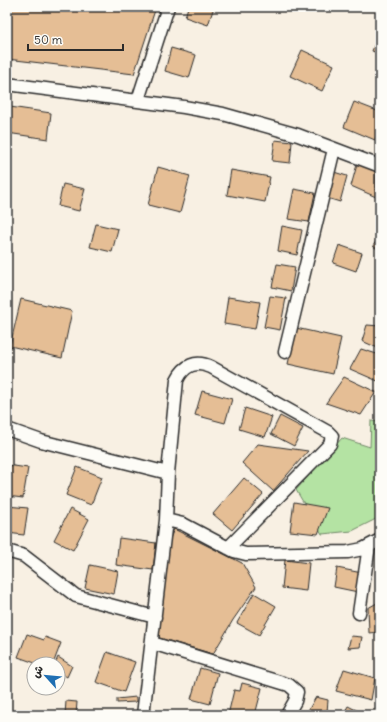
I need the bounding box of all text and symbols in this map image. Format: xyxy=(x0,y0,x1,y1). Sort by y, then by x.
scale bar xyxy=(28,26,123,52)
text: 50 m xyxy=(34,32,63,47)
north arrow xyxy=(26,656,66,696)
text: ش xyxy=(28,663,46,680)

